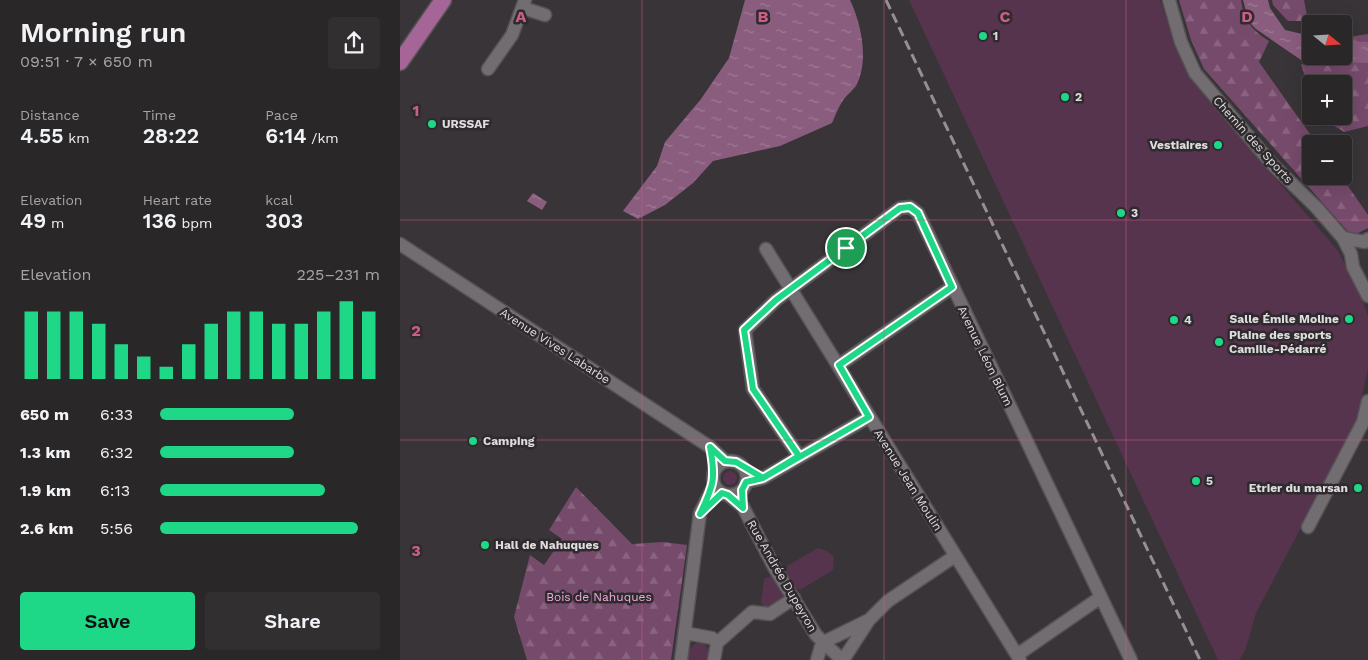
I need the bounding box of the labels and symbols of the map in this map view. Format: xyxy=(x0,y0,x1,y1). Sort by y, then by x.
text: A xyxy=(516,7,527,26)
text: B xyxy=(758,7,769,26)
text: C xyxy=(1000,7,1011,26)
text: D xyxy=(1241,7,1253,26)
north arrow xyxy=(1302,15,1352,65)
place label: 1 xyxy=(993,29,998,43)
marker: 1 xyxy=(977,30,989,42)
place label: 2 xyxy=(1075,90,1082,104)
marker: 2 xyxy=(1059,91,1071,103)
street label: Chemin des Sports xyxy=(1210,94,1296,186)
text: 1 xyxy=(413,101,419,120)
place label: URSSAF xyxy=(442,117,490,131)
marker: URSSAF xyxy=(426,118,438,130)
place label: Vestiaires xyxy=(1150,138,1209,152)
marker: Vestiaires xyxy=(1212,139,1224,151)
place label: 3 xyxy=(1131,206,1138,220)
marker: 3 xyxy=(1115,207,1127,219)
pin xyxy=(825,227,867,269)
street label: Avenue Léon Blum xyxy=(955,304,1015,408)
street label: Avenue Vives Labarbe xyxy=(497,305,613,387)
place label: Salle Émile Moline xyxy=(1230,312,1339,326)
place label: 4 xyxy=(1184,313,1192,327)
marker: Salle Émile Moline xyxy=(1343,313,1355,325)
marker: 4 xyxy=(1168,314,1180,326)
text: 2 xyxy=(411,321,421,340)
place label: Plaine des sports Camille-Pédarré xyxy=(1229,328,1332,356)
marker: Plaine des sports Camille-Pédarré xyxy=(1213,336,1225,348)
street label: Avenue Jean Moulin xyxy=(871,427,945,533)
place label: Camping xyxy=(483,434,535,448)
marker: Camping xyxy=(467,435,479,447)
place label: 5 xyxy=(1206,474,1213,488)
marker: 5 xyxy=(1190,475,1202,487)
place label: Etrier du marsan xyxy=(1249,481,1348,495)
marker: Etrier du marsan xyxy=(1352,482,1364,494)
street label: Rue Andrée Dupeyron xyxy=(744,517,820,635)
place label: Hall de Nahuques xyxy=(495,538,599,552)
marker: Hall de Nahuques xyxy=(479,539,491,551)
text: 3 xyxy=(411,541,421,560)
park label: Bois de Nahuques xyxy=(546,590,652,604)

